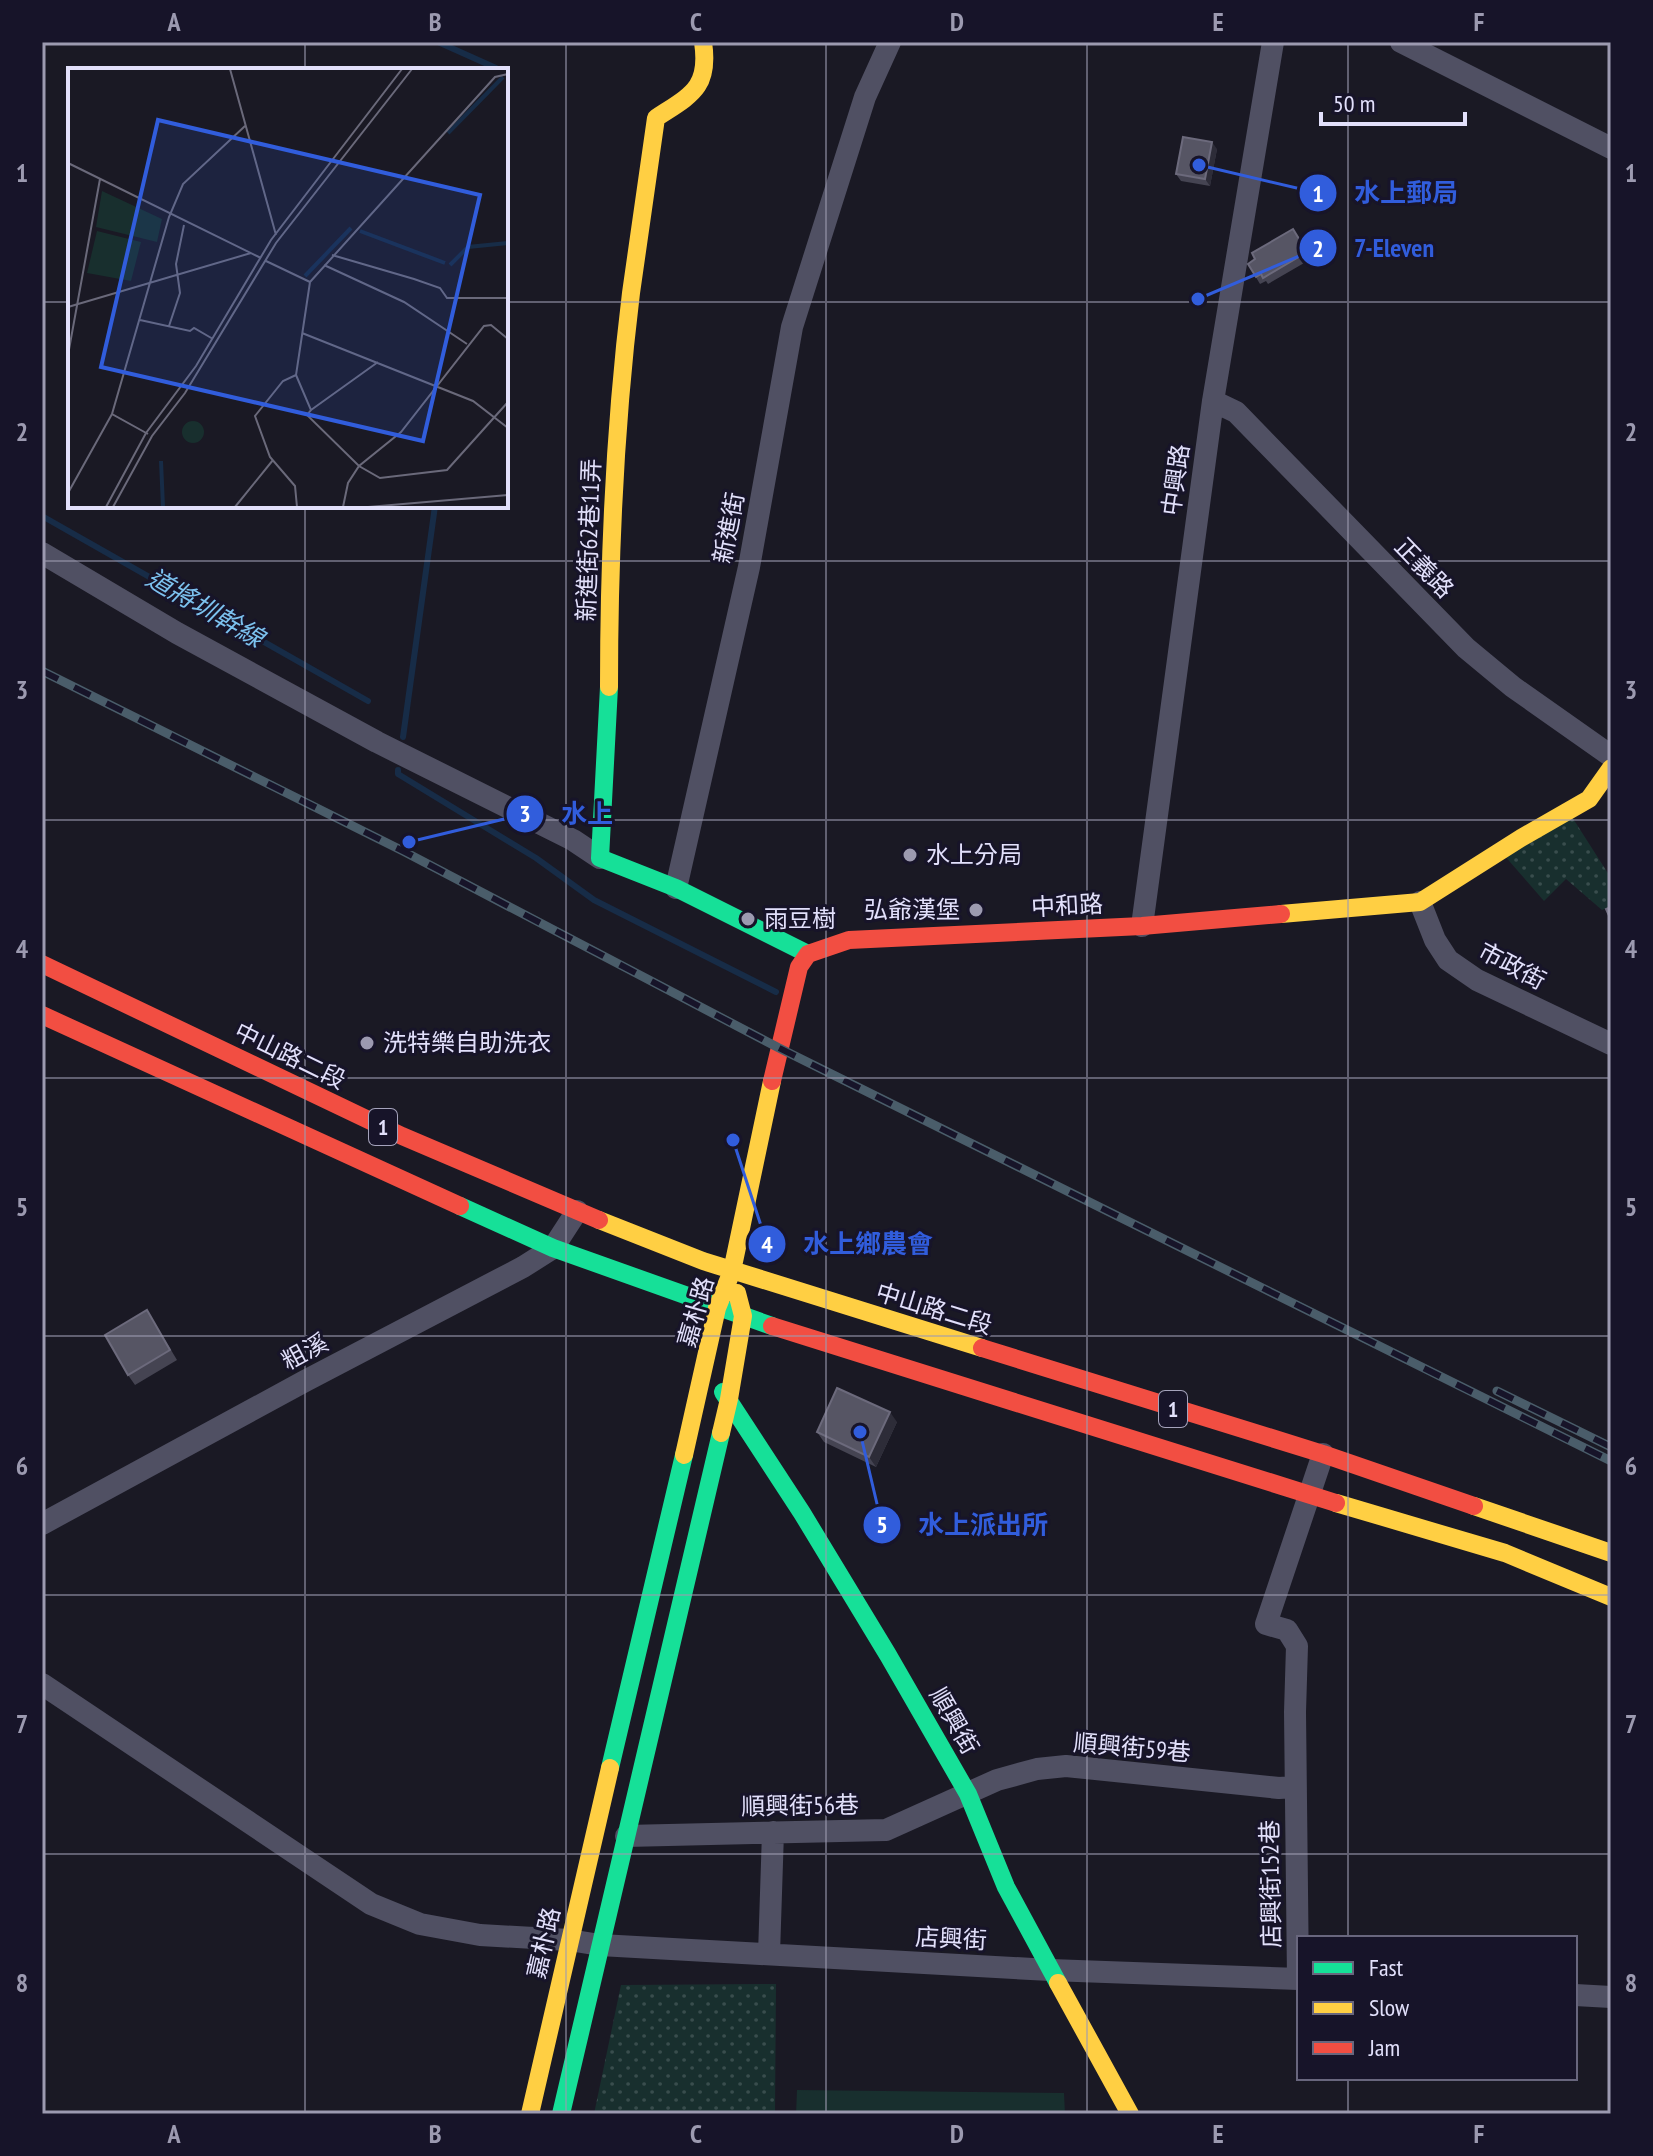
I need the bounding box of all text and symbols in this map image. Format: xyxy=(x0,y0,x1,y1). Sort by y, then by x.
text: A xyxy=(166,5,181,38)
text: B xyxy=(429,5,442,38)
text: C xyxy=(690,5,702,38)
text: D xyxy=(950,5,964,38)
text: E xyxy=(1212,5,1224,38)
text: F xyxy=(1474,5,1485,38)
inset map xyxy=(68,68,508,508)
scale bar xyxy=(1321,76,1465,126)
text: 50 m xyxy=(1333,88,1375,119)
text: 1 xyxy=(16,156,28,189)
text: 1 xyxy=(1625,156,1637,189)
callout: 水上郵局 xyxy=(1298,168,1474,218)
text: 水上郵局 xyxy=(1354,176,1458,209)
text: 1 xyxy=(1312,178,1324,209)
callout: 7-Eleven xyxy=(1298,223,1450,273)
text: 7-Eleven xyxy=(1354,231,1434,264)
text: 2 xyxy=(1312,233,1324,264)
text: 2 xyxy=(16,415,28,448)
text: 2 xyxy=(1625,415,1637,448)
street label: 中興路 xyxy=(1155,442,1196,518)
street label: 新進街62巷11弄 xyxy=(570,458,607,622)
street label: 新進街 xyxy=(706,490,751,566)
street label: 正義路 xyxy=(1388,531,1461,604)
water label: 道將圳幹線 xyxy=(141,561,272,656)
text: 3 xyxy=(16,673,28,706)
text: 3 xyxy=(1625,673,1637,706)
callout: 水上 xyxy=(505,789,629,839)
text: 水上 xyxy=(561,797,613,830)
text: 3 xyxy=(519,798,531,829)
place label: 水上分局 xyxy=(926,839,1022,870)
marker: 水上分局 xyxy=(901,846,919,864)
street label: 中和路 xyxy=(1030,888,1104,923)
place label: 弘爺漢堡 xyxy=(864,894,960,925)
marker: 弘爺漢堡 xyxy=(967,901,985,919)
place label: 雨豆樹 xyxy=(764,903,836,934)
marker: 雨豆樹 xyxy=(739,910,757,928)
text: 4 xyxy=(16,932,29,965)
text: 4 xyxy=(1625,932,1638,965)
street label: 市政街 xyxy=(1473,935,1551,996)
street label: 中山路二段 xyxy=(229,1015,351,1096)
place label: 洗特樂自助洗衣 xyxy=(383,1027,551,1058)
marker: 洗特樂自助洗衣 xyxy=(358,1034,376,1052)
road number: 1 xyxy=(369,1109,397,1145)
text: 5 xyxy=(16,1190,28,1223)
text: 5 xyxy=(1625,1190,1637,1223)
callout: 水上鄉農會 xyxy=(747,1219,949,1269)
text: 水上鄉農會 xyxy=(803,1227,933,1260)
text: 4 xyxy=(761,1229,773,1260)
street label: 嘉朴路 xyxy=(671,1273,720,1351)
street label: 中山路二段 xyxy=(872,1276,996,1341)
street label: 粗溪 xyxy=(276,1327,333,1377)
road number: 1 xyxy=(1159,1391,1187,1427)
text: 6 xyxy=(16,1449,28,1482)
text: 6 xyxy=(1625,1449,1637,1482)
callout: 水上派出所 xyxy=(862,1500,1064,1550)
text: 水上派出所 xyxy=(918,1508,1048,1541)
text: 5 xyxy=(876,1509,888,1540)
street label: 順興街 xyxy=(923,1682,986,1760)
text: 7 xyxy=(16,1707,28,1740)
text: 7 xyxy=(1625,1707,1637,1740)
street label: 順興街59巷 xyxy=(1072,1727,1192,1768)
street label: 順興街56巷 xyxy=(741,1789,859,1822)
street label: 店興街152巷 xyxy=(1254,1820,1287,1948)
street label: 嘉朴路 xyxy=(520,1904,567,1981)
street label: 店興街 xyxy=(914,1921,988,1956)
legend xyxy=(1297,1936,1577,2080)
text: Fast xyxy=(1369,1952,1404,1983)
text: 8 xyxy=(16,1966,28,1999)
text: 8 xyxy=(1625,1966,1637,1999)
text: Slow xyxy=(1369,1992,1410,2023)
text: Jam xyxy=(1368,2032,1400,2063)
text: A xyxy=(166,2117,181,2150)
text: B xyxy=(429,2117,442,2150)
text: C xyxy=(690,2117,702,2150)
text: D xyxy=(950,2117,964,2150)
text: E xyxy=(1212,2117,1224,2150)
text: F xyxy=(1474,2117,1485,2150)

